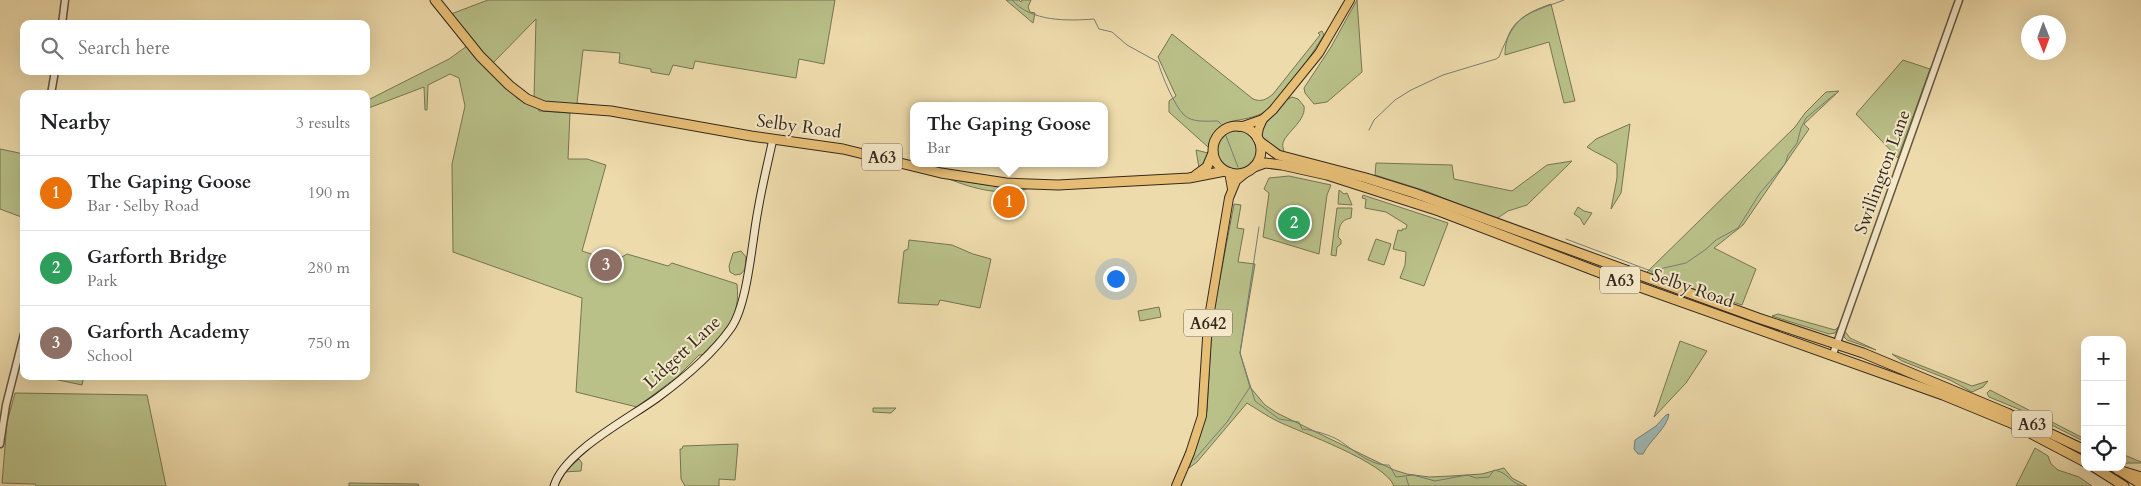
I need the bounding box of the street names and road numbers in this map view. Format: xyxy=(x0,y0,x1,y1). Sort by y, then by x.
street label: Swillington Lane xyxy=(1848,107,1917,238)
street label: Selby Road xyxy=(755,108,843,145)
road number: A63 xyxy=(862,144,902,170)
street label: Selby Road xyxy=(1648,263,1738,314)
road number: A63 xyxy=(1600,266,1640,294)
road number: A642 xyxy=(1184,309,1232,336)
street label: Lidgett Lane xyxy=(638,310,726,395)
road number: A63 xyxy=(2012,410,2052,438)

